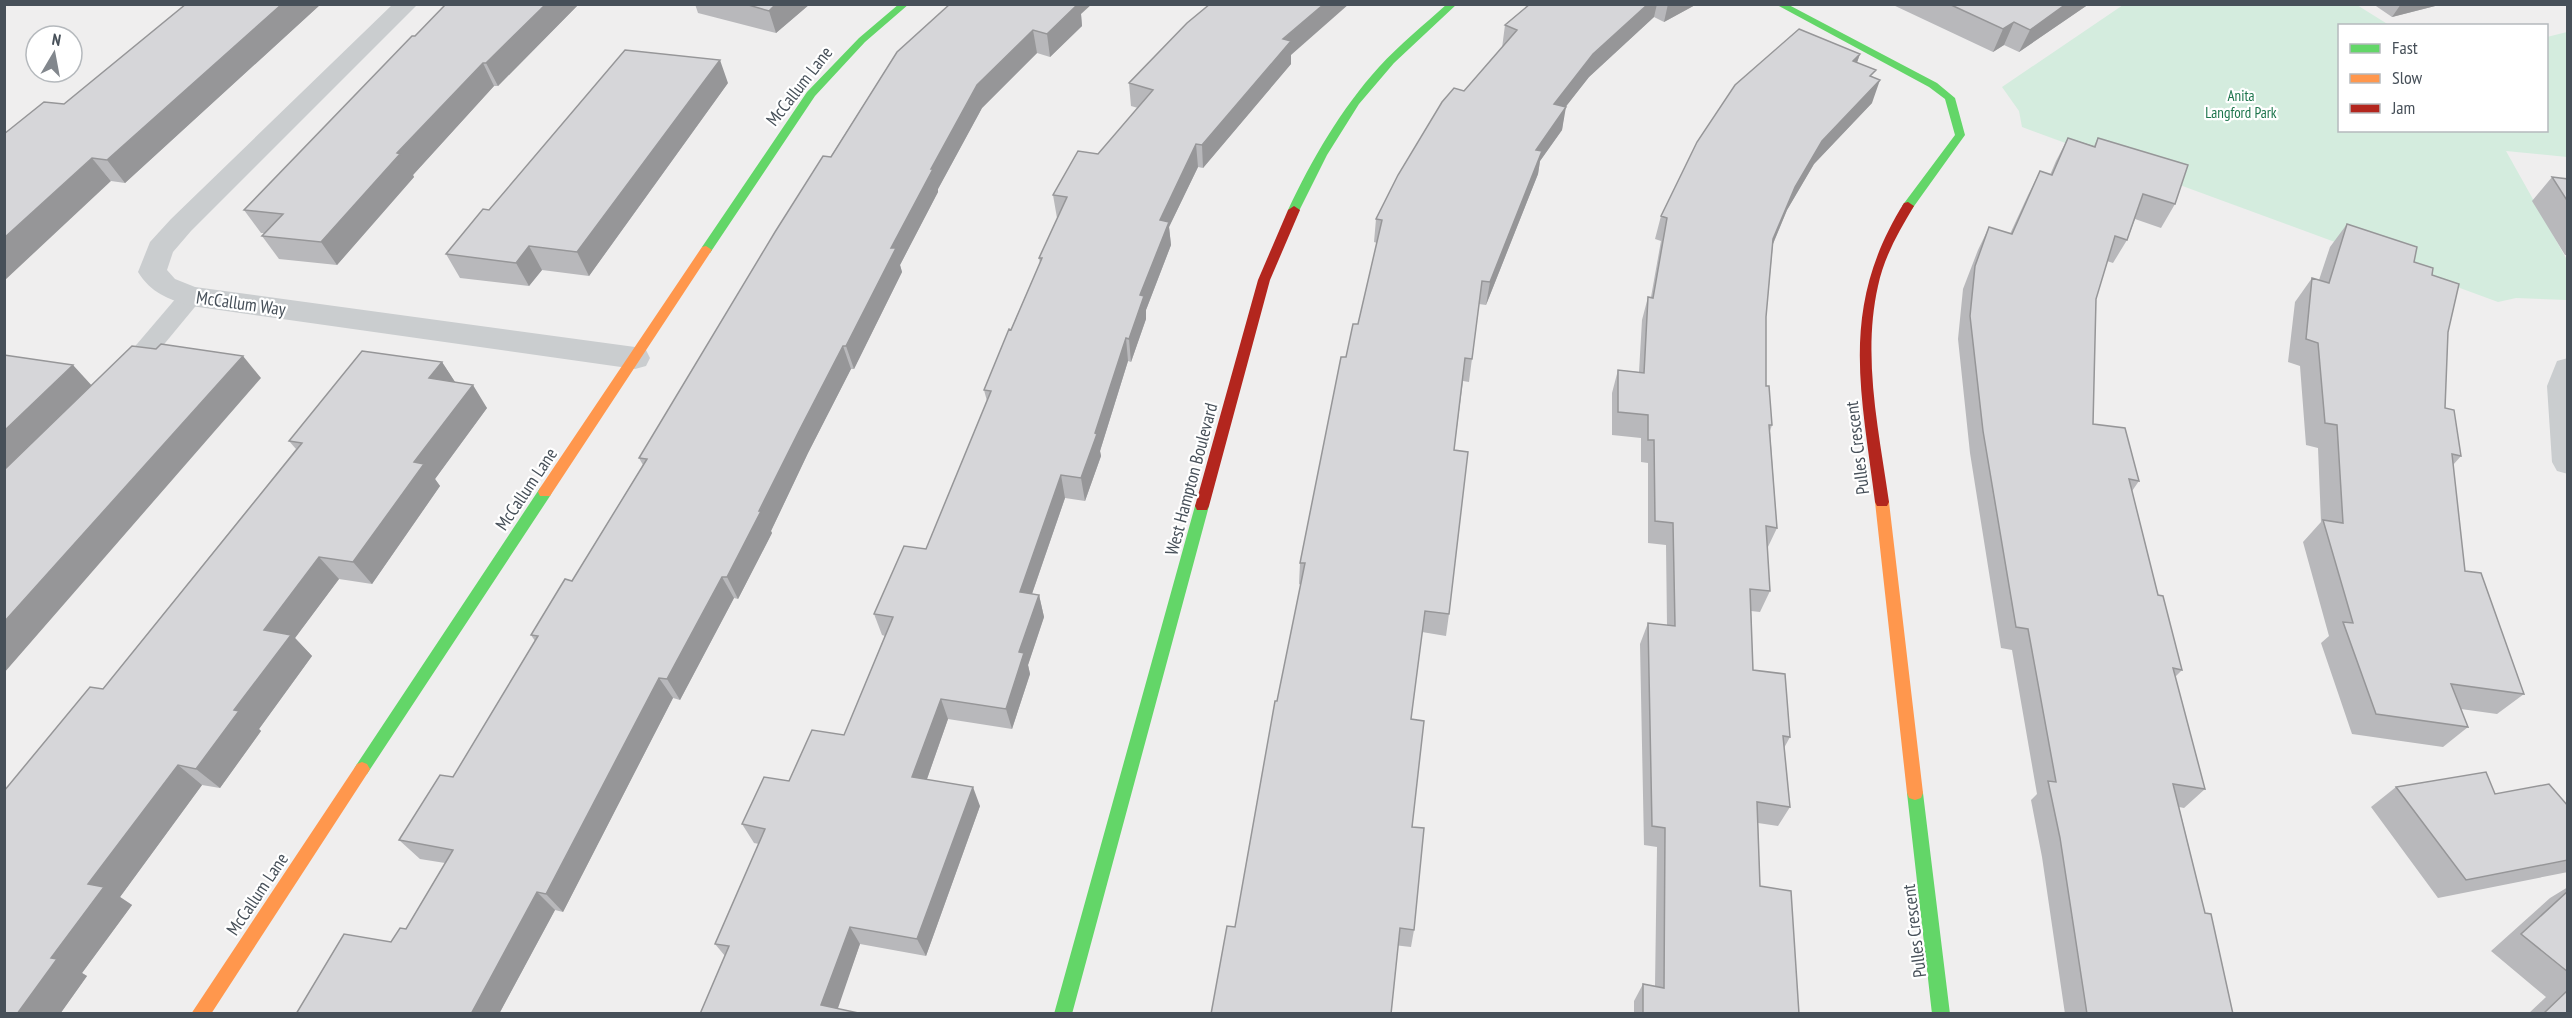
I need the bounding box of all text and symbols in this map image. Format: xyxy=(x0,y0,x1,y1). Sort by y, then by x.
north arrow xyxy=(24,24,84,84)
legend xyxy=(2338,24,2548,132)
text: N xyxy=(51,29,63,50)
text: Fast xyxy=(2392,36,2418,59)
street label: McCallum Lane xyxy=(761,42,837,130)
text: Slow xyxy=(2392,66,2423,89)
park label: Anita Langford Park xyxy=(2205,86,2277,122)
text: Jam xyxy=(2391,96,2415,119)
street label: McCallum Way xyxy=(195,285,287,321)
street label: West Hampton Boulevard xyxy=(1160,400,1222,558)
street label: Pulles Crescent xyxy=(1840,400,1874,496)
street label: McCallum Lane xyxy=(490,443,562,535)
street label: McCallum Lane xyxy=(221,848,293,940)
street label: Pulles Crescent xyxy=(1897,883,1931,979)

